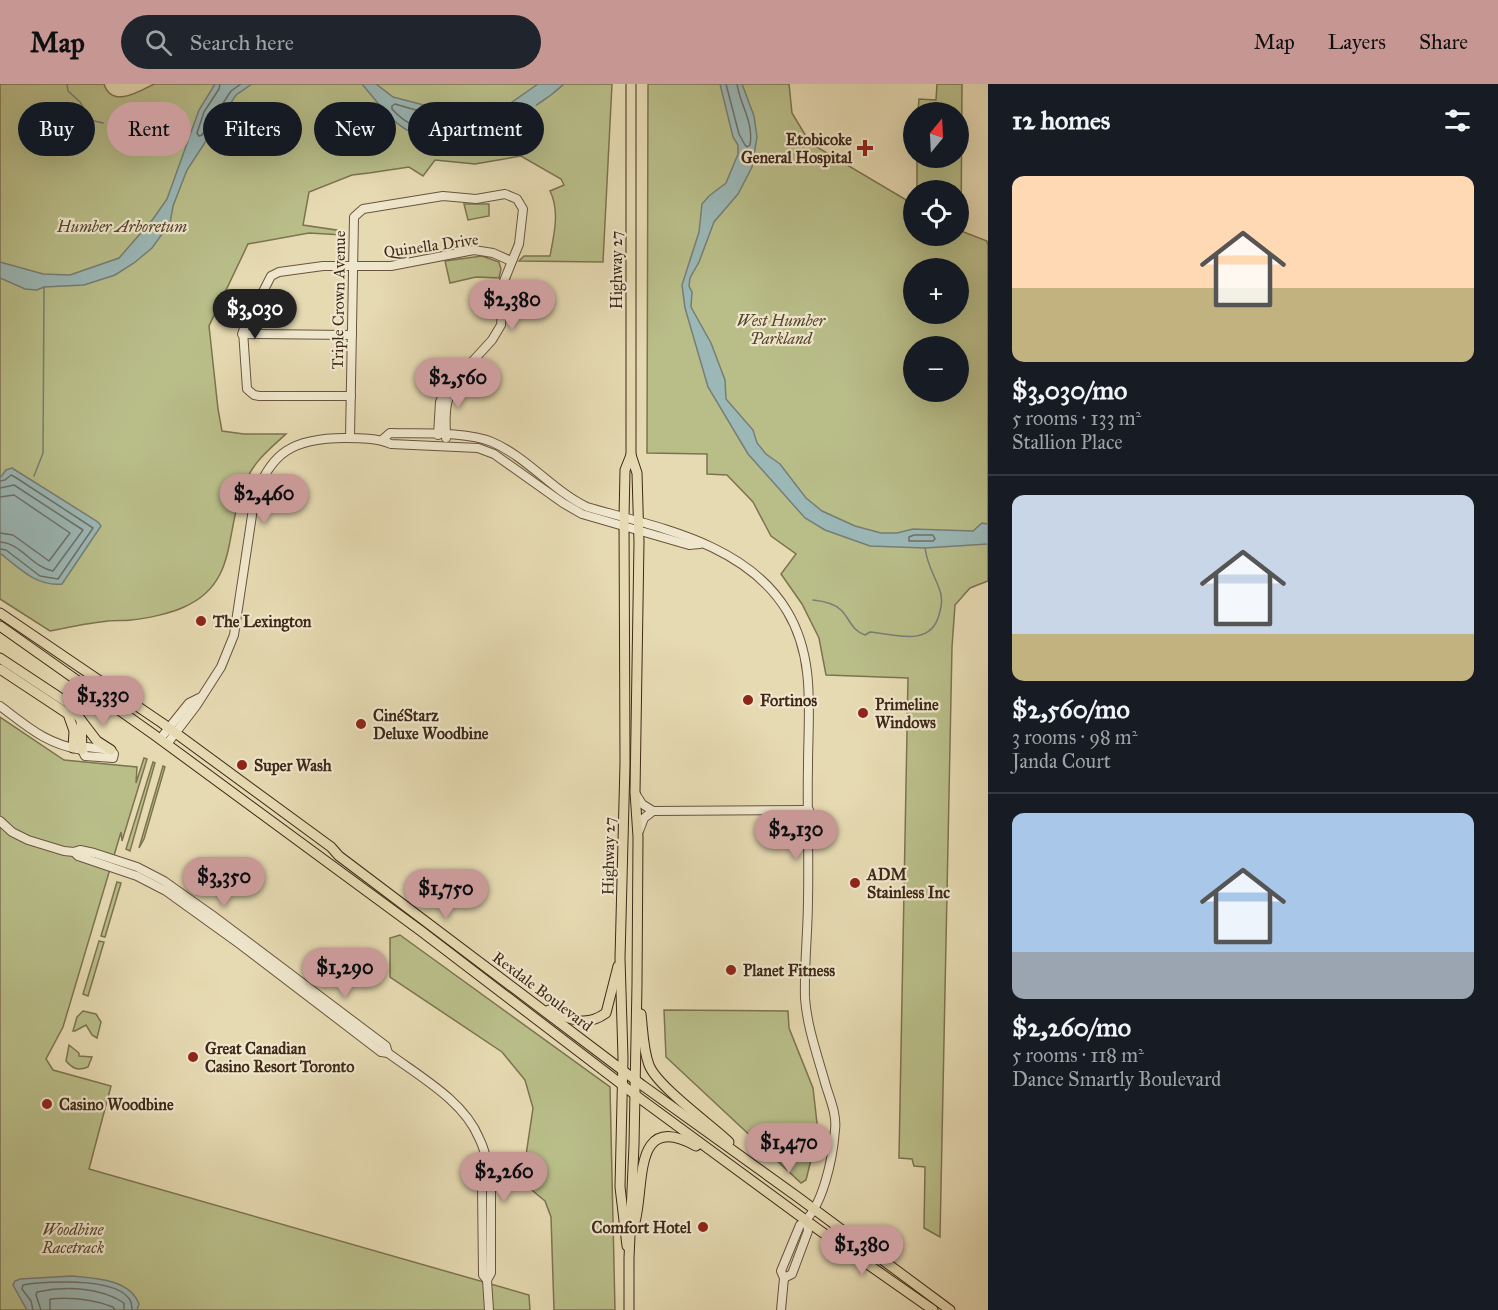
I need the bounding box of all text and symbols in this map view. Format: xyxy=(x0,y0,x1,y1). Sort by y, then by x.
search box xyxy=(121,15,541,69)
text: Map xyxy=(30,25,85,60)
icon: search xyxy=(142,26,175,59)
text: Search here xyxy=(190,29,294,56)
text: Map xyxy=(1254,29,1295,55)
text: Layers xyxy=(1328,29,1386,55)
text: Share xyxy=(1419,29,1468,55)
chip: Buy xyxy=(18,102,95,156)
chip: Rent xyxy=(107,102,191,156)
chip: Filters xyxy=(203,102,302,156)
chip: New xyxy=(314,102,396,156)
chip: Apartment xyxy=(408,102,544,156)
north arrow xyxy=(903,102,969,168)
map controls xyxy=(903,102,969,402)
text: 12 homes xyxy=(1012,104,1110,136)
icon: filters xyxy=(1441,104,1474,137)
place label: Etobicoke General Hospital xyxy=(741,130,853,168)
marker: Etobicoke General Hospital xyxy=(856,139,874,157)
button: locate xyxy=(903,180,969,246)
icon: home xyxy=(1189,215,1297,323)
park label: Humber Arboretum xyxy=(56,217,187,236)
street label: Quinella Drive xyxy=(383,229,480,262)
street label: Triple Crown Avenue xyxy=(328,230,349,370)
street label: Highway 27 xyxy=(607,231,627,309)
button: + xyxy=(903,258,969,324)
pin: $2,380 xyxy=(463,280,561,331)
text: $2,380 xyxy=(483,287,541,311)
pin: $3,030 xyxy=(206,289,304,340)
text: $3,030 xyxy=(227,296,283,320)
park label: West Humber Parkland xyxy=(737,311,826,348)
button: − xyxy=(903,336,969,402)
pin: $2,560 xyxy=(409,358,507,409)
text: $2,560 xyxy=(429,365,487,389)
text: $3,030/mo xyxy=(1012,374,1127,406)
text: 5 rooms · 133 m² xyxy=(1012,406,1141,430)
text: Stallion Place xyxy=(1012,430,1123,454)
pin: $2,460 xyxy=(215,474,313,525)
text: $2,460 xyxy=(234,481,294,505)
icon: home xyxy=(1189,534,1297,642)
place label: The Lexington xyxy=(212,612,312,632)
marker: The Lexington xyxy=(194,614,208,628)
pin: $1,330 xyxy=(54,676,152,727)
text: $1,330 xyxy=(77,683,129,707)
place label: Fortinos xyxy=(760,691,817,710)
marker: Fortinos xyxy=(741,693,755,707)
text: $2,560/mo xyxy=(1012,693,1130,725)
place label: Primeline Windows xyxy=(875,695,939,732)
place label: CinéStarz Deluxe Woodbine xyxy=(373,706,489,743)
marker: Primeline Windows xyxy=(856,706,870,720)
marker: CinéStarz Deluxe Woodbine xyxy=(354,717,368,731)
text: 3 rooms · 98 m² xyxy=(1012,725,1137,749)
text: Janda Court xyxy=(1012,749,1111,773)
place label: Super Wash xyxy=(254,756,332,776)
marker: Super Wash xyxy=(235,758,249,772)
pin: $2,130 xyxy=(747,810,845,861)
street label: Highway 27 xyxy=(598,817,620,895)
text: $2,130 xyxy=(769,817,824,841)
icon: home xyxy=(1189,852,1297,960)
pin: $3,350 xyxy=(175,857,273,908)
text: $3,350 xyxy=(197,864,251,888)
place label: ADM Stainless Inc xyxy=(866,865,950,902)
pin: $1,750 xyxy=(397,869,495,920)
text: $1,750 xyxy=(418,876,474,900)
marker: ADM Stainless Inc xyxy=(848,876,862,890)
pin: $1,290 xyxy=(296,948,394,999)
street label: Rexdale Boulevard xyxy=(489,948,597,1035)
text: $1,290 xyxy=(316,955,374,979)
place label: Planet Fitness xyxy=(743,961,835,980)
marker: Planet Fitness xyxy=(724,963,738,977)
text: $2,260/mo xyxy=(1012,1011,1131,1043)
place label: Great Canadian Casino Resort Toronto xyxy=(205,1039,354,1076)
text: 5 rooms · 118 m² xyxy=(1012,1043,1144,1067)
marker: Great Canadian Casino Resort Toronto xyxy=(186,1050,200,1064)
text: Dance Smartly Boulevard xyxy=(1012,1067,1221,1091)
place label: Casino Woodbine xyxy=(59,1095,174,1114)
marker: Casino Woodbine xyxy=(40,1097,54,1111)
pin: $1,470 xyxy=(740,1123,838,1174)
text: $1,470 xyxy=(760,1130,818,1154)
pin: $2,260 xyxy=(455,1152,553,1203)
text: $2,260 xyxy=(474,1159,534,1183)
place label: Comfort Hotel xyxy=(592,1218,692,1237)
park label: Woodbine Racetrack xyxy=(41,1220,105,1257)
marker: Comfort Hotel xyxy=(696,1220,710,1234)
pin: $1,380 xyxy=(813,1225,911,1276)
text: $1,380 xyxy=(834,1232,890,1256)

